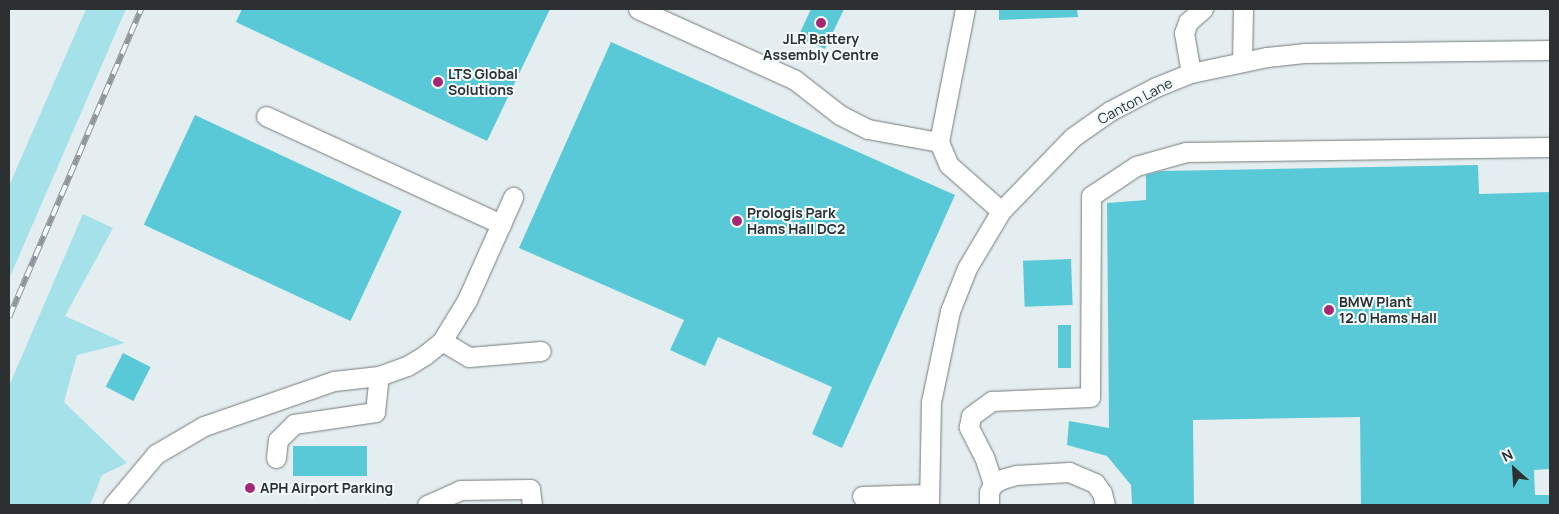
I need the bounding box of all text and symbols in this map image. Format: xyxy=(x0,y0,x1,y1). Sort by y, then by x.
marker: JLR Battery Assembly Centre xyxy=(815,17,827,29)
place label: JLR Battery Assembly Centre xyxy=(763,31,879,64)
place label: LTS Global Solutions xyxy=(448,66,518,98)
street label: Canton Lane xyxy=(1095,74,1175,128)
marker: LTS Global Solutions xyxy=(432,76,444,88)
place label: Prologis Park Hams Hall DC2 xyxy=(747,205,845,238)
marker: Prologis Park Hams Hall DC2 xyxy=(731,215,743,227)
place label: BMW Plant 12.0 Hams Hall xyxy=(1339,294,1437,326)
marker: BMW Plant 12.0 Hams Hall xyxy=(1323,304,1335,316)
north arrow xyxy=(1489,444,1539,494)
text: N xyxy=(1499,444,1516,466)
place label: APH Airport Parking xyxy=(260,480,393,496)
marker: APH Airport Parking xyxy=(244,482,256,494)

